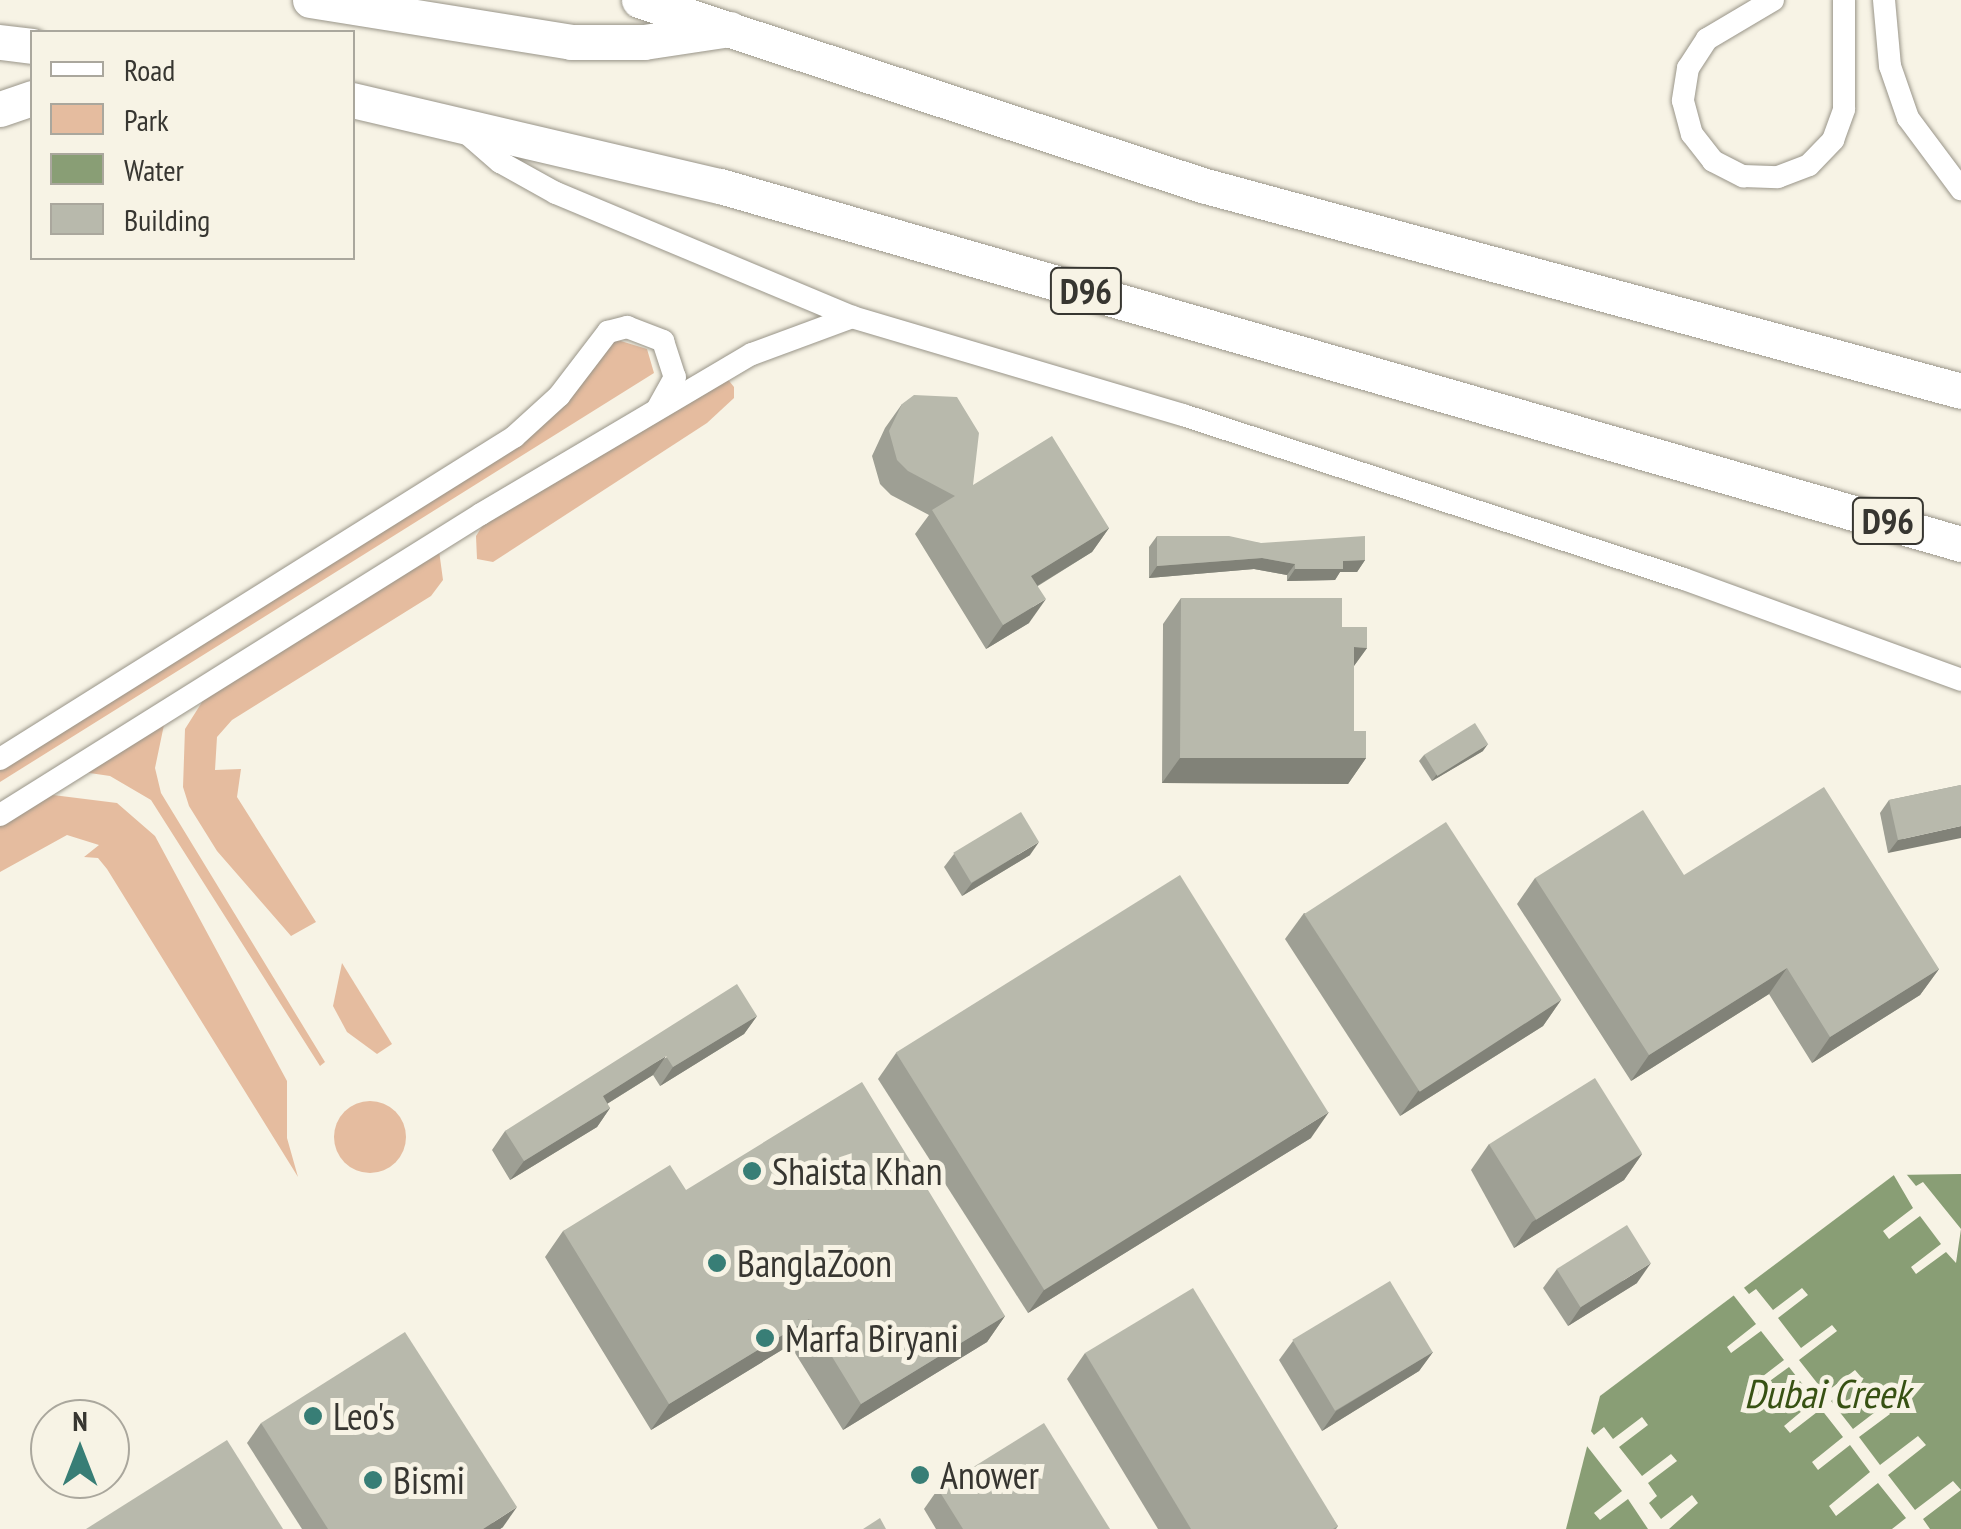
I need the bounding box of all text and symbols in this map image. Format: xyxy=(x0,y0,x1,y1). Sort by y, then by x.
legend xyxy=(30,30,355,260)
text: Road xyxy=(124,50,175,89)
text: Park xyxy=(124,100,169,139)
text: Water xyxy=(124,150,184,189)
text: Building xyxy=(124,200,210,239)
road number: D96 xyxy=(1048,261,1124,321)
road number: D96 xyxy=(1850,491,1926,551)
place label: Shaista Khan xyxy=(772,1148,942,1194)
marker: Shaista Khan xyxy=(741,1160,763,1182)
place label: BanglaZoon xyxy=(737,1240,892,1286)
marker: BanglaZoon xyxy=(706,1252,728,1274)
place label: Marfa Biryani xyxy=(785,1315,959,1361)
marker: Marfa Biryani xyxy=(754,1327,776,1349)
water label: Dubai Creek xyxy=(1744,1369,1910,1417)
place label: Leo's xyxy=(333,1393,395,1439)
north arrow xyxy=(30,1399,130,1499)
text: N xyxy=(72,1402,88,1439)
marker: Leo's xyxy=(302,1405,324,1427)
place label: Anower xyxy=(940,1452,1039,1498)
place label: Bismi xyxy=(393,1457,465,1503)
marker: Anower xyxy=(909,1464,931,1486)
marker: Bismi xyxy=(362,1469,384,1491)

